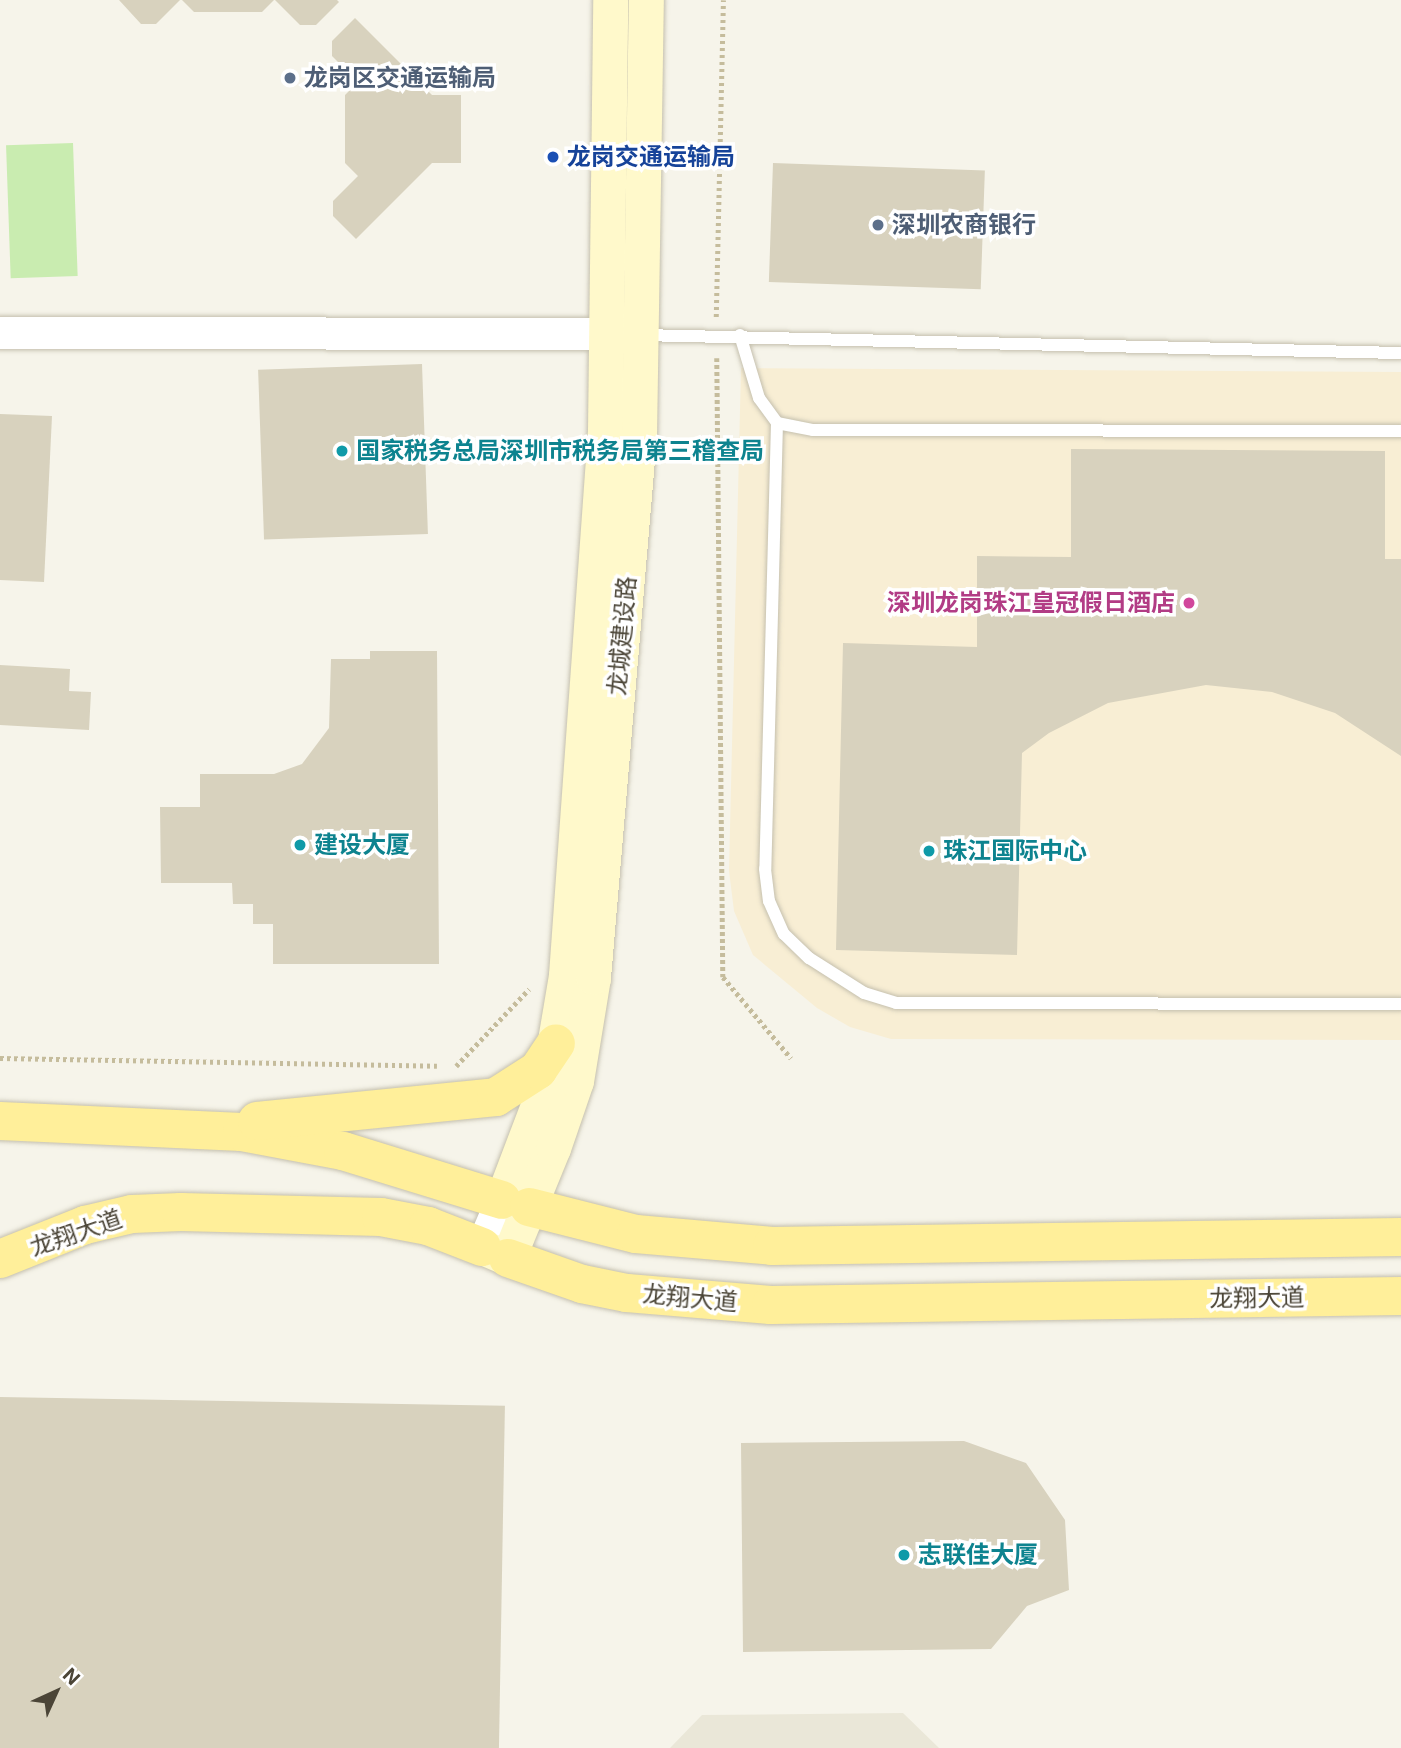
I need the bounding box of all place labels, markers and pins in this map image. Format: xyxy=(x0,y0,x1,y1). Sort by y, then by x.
place label: 龙岗区交通运输局 xyxy=(304,64,496,92)
marker: 龙岗区交通运输局 xyxy=(282,70,298,86)
place label: 龙岗交通运输局 xyxy=(567,143,735,171)
marker: 龙岗交通运输局 xyxy=(545,149,561,165)
place label: 深圳农商银行 xyxy=(892,211,1036,239)
marker: 深圳农商银行 xyxy=(870,217,886,233)
place label: 国家税务总局深圳市税务局第三稽查局 xyxy=(356,437,764,465)
marker: 国家税务总局深圳市税务局第三稽查局 xyxy=(334,443,350,459)
place label: 深圳龙岗珠江皇冠假日酒店 xyxy=(887,589,1175,617)
marker: 深圳龙岗珠江皇冠假日酒店 xyxy=(1181,595,1197,611)
place label: 建设大厦 xyxy=(314,831,410,859)
marker: 建设大厦 xyxy=(292,837,308,853)
place label: 珠江国际中心 xyxy=(943,837,1087,865)
marker: 珠江国际中心 xyxy=(921,843,937,859)
place label: 志联佳大厦 xyxy=(918,1541,1038,1569)
marker: 志联佳大厦 xyxy=(896,1547,912,1563)

